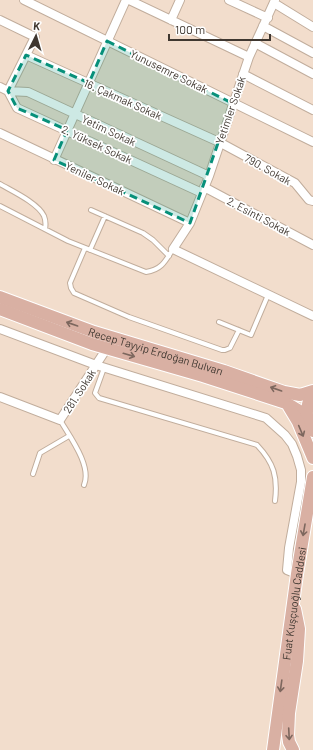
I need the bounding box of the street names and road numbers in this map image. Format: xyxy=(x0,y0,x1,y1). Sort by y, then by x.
street label: Yunusemre Sokak xyxy=(128,47,210,96)
street label: Yetimler Sokak xyxy=(212,74,248,146)
street label: 16. Çakmak Sokak xyxy=(82,76,164,122)
street label: Yetim Sokak xyxy=(80,112,139,148)
street label: 2. Yüksek Sokak xyxy=(60,122,135,166)
street label: 790. Sokak xyxy=(242,151,294,187)
street label: Yeniler Sokak xyxy=(63,159,127,198)
street label: 2. Esinti Sokak xyxy=(225,194,293,238)
street label: Recep Tayyip Erdoğan Bulvarı xyxy=(87,324,225,377)
street label: 281. Sokak xyxy=(60,366,98,415)
street label: Fuat Kuşçuoğlu Caddesi xyxy=(279,546,308,661)

